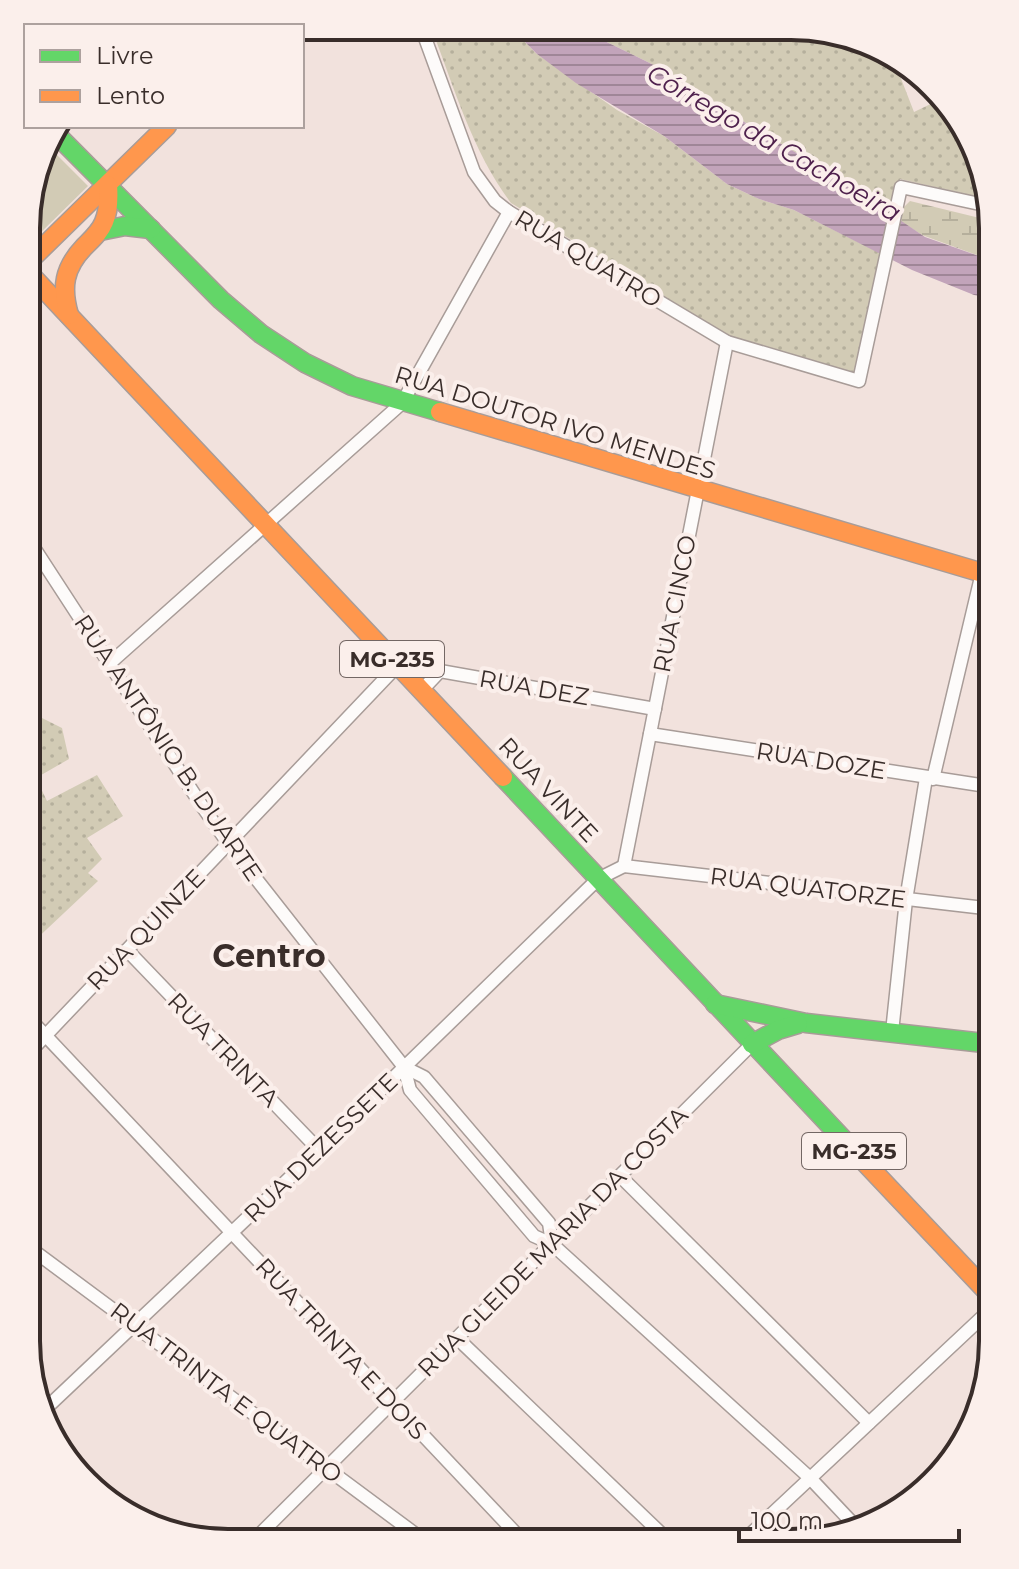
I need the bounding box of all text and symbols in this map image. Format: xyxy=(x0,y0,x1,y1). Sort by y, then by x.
legend xyxy=(24,24,304,128)
text: Livre xyxy=(96,41,153,70)
water label: Córrego da Cachoeira xyxy=(641,57,907,229)
text: Lento xyxy=(96,81,165,110)
street label: RUA QUATRO xyxy=(510,203,667,314)
street label: RUA DOUTOR IVO MENDES xyxy=(391,360,719,485)
street label: RUA CINCO xyxy=(647,533,702,675)
street label: RUA ANTÔNIO B. DUARTE xyxy=(68,609,269,886)
road number: MG-235 xyxy=(340,641,444,677)
street label: RUA DEZ xyxy=(477,664,591,711)
street label: RUA VINTE xyxy=(493,731,604,848)
street label: RUA DOZE xyxy=(754,736,888,785)
street label: RUA QUATORZE xyxy=(708,861,908,914)
street label: RUA QUINZE xyxy=(81,863,211,996)
district label: Centro xyxy=(212,936,326,975)
street label: RUA TRINTA xyxy=(162,987,286,1113)
street label: RUA DEZESSETE xyxy=(238,1067,404,1228)
street label: RUA GLEIDE MARIA DA COSTA xyxy=(412,1100,694,1383)
road number: MG-235 xyxy=(802,1133,906,1169)
street label: RUA TRINTA E DOIS xyxy=(250,1252,433,1446)
street label: RUA TRINTA E QUATRO xyxy=(105,1296,348,1489)
scale bar xyxy=(739,1493,959,1543)
text: 100 m xyxy=(751,1506,823,1535)

